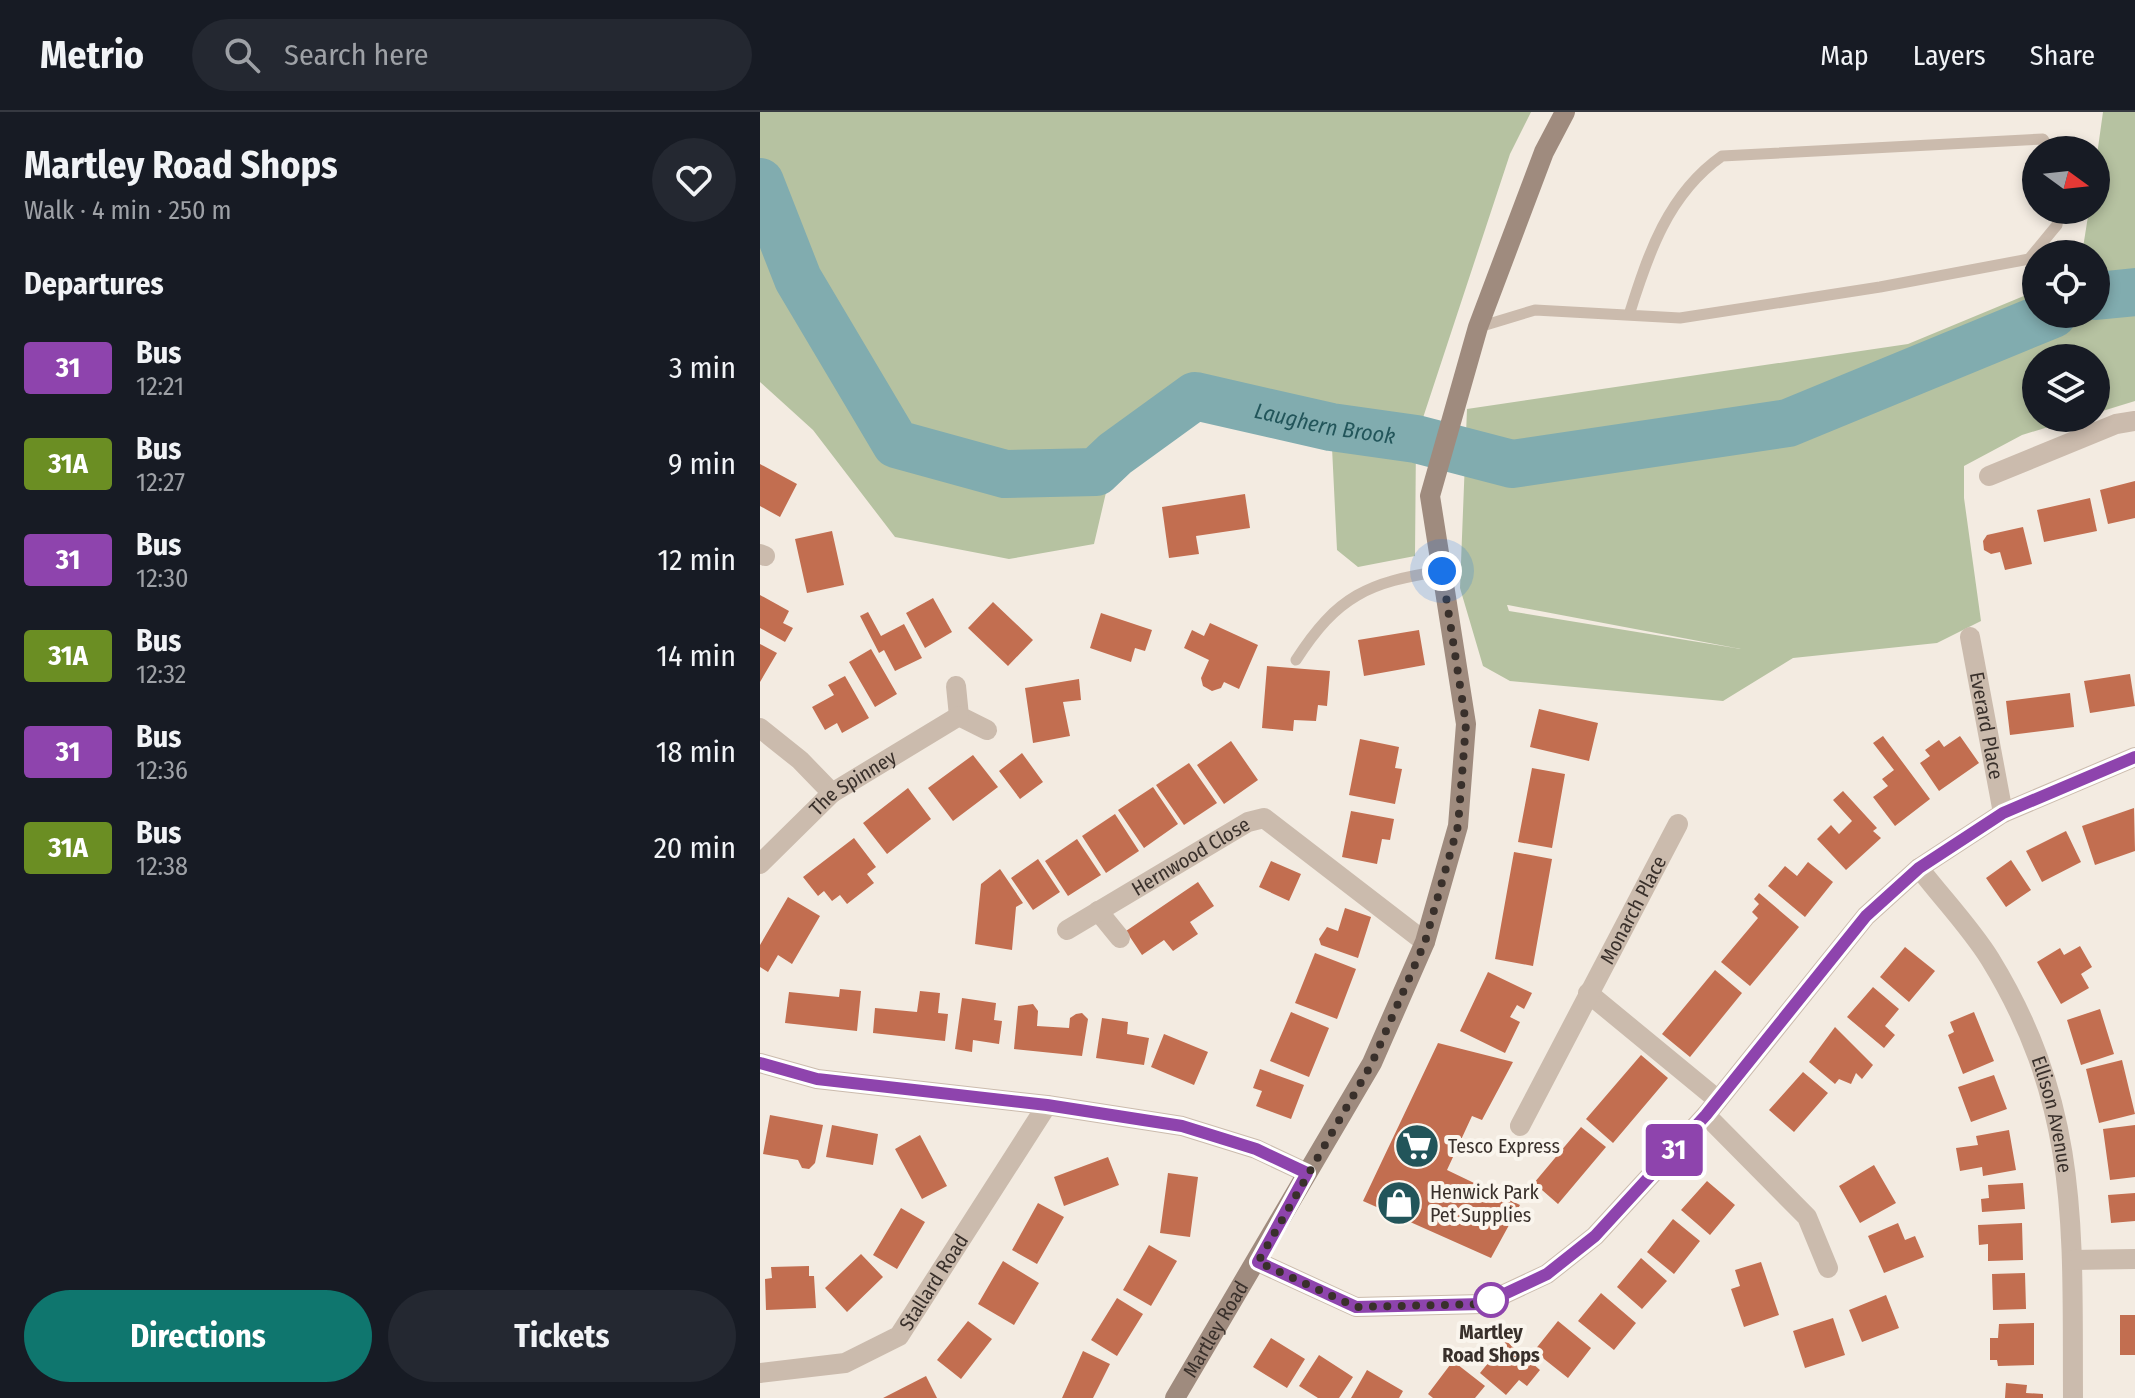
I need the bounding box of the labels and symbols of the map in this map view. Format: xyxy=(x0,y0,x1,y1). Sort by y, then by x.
north arrow xyxy=(2022,136,2110,224)
water label: Laughern Brook xyxy=(1252,397,1397,449)
your location xyxy=(1422,551,1462,591)
street label: Everard Place xyxy=(1965,670,2008,781)
street label: The Spinney xyxy=(804,745,901,821)
street label: Hernwood Close xyxy=(1127,812,1254,901)
street label: Monarch Place xyxy=(1595,852,1671,968)
street label: Ellison Avenue xyxy=(2026,1053,2077,1174)
supermarket icon: Tesco Express xyxy=(1393,1122,1441,1170)
line badge: 31 xyxy=(1638,1124,1710,1176)
place label: Tesco Express xyxy=(1448,1134,1560,1158)
shop icon: Henwick Park Pet Supplies xyxy=(1375,1179,1423,1227)
place label: Henwick Park Pet Supplies xyxy=(1430,1180,1539,1227)
street label: Stallard Road xyxy=(894,1229,973,1335)
street label: Martley Road xyxy=(1178,1277,1253,1381)
marker: Martley Road Shops xyxy=(1474,1283,1508,1317)
place label: Martley Road Shops xyxy=(1442,1320,1540,1367)

